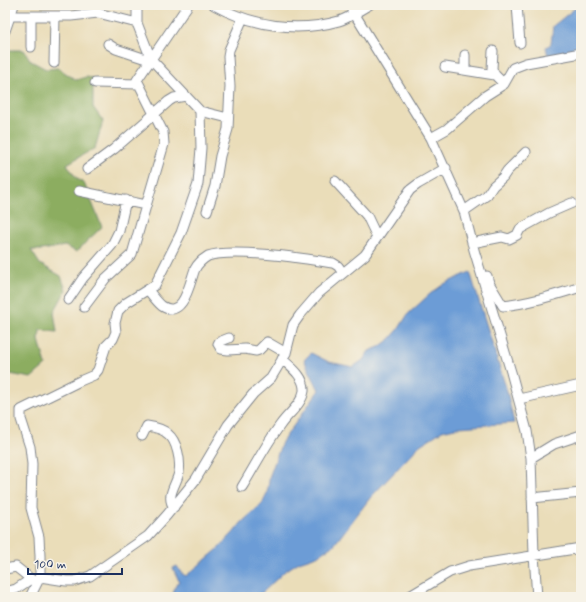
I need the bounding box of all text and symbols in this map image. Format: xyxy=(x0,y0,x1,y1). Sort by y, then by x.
scale bar xyxy=(28,550,122,576)
text: 100 m xyxy=(34,557,66,573)

